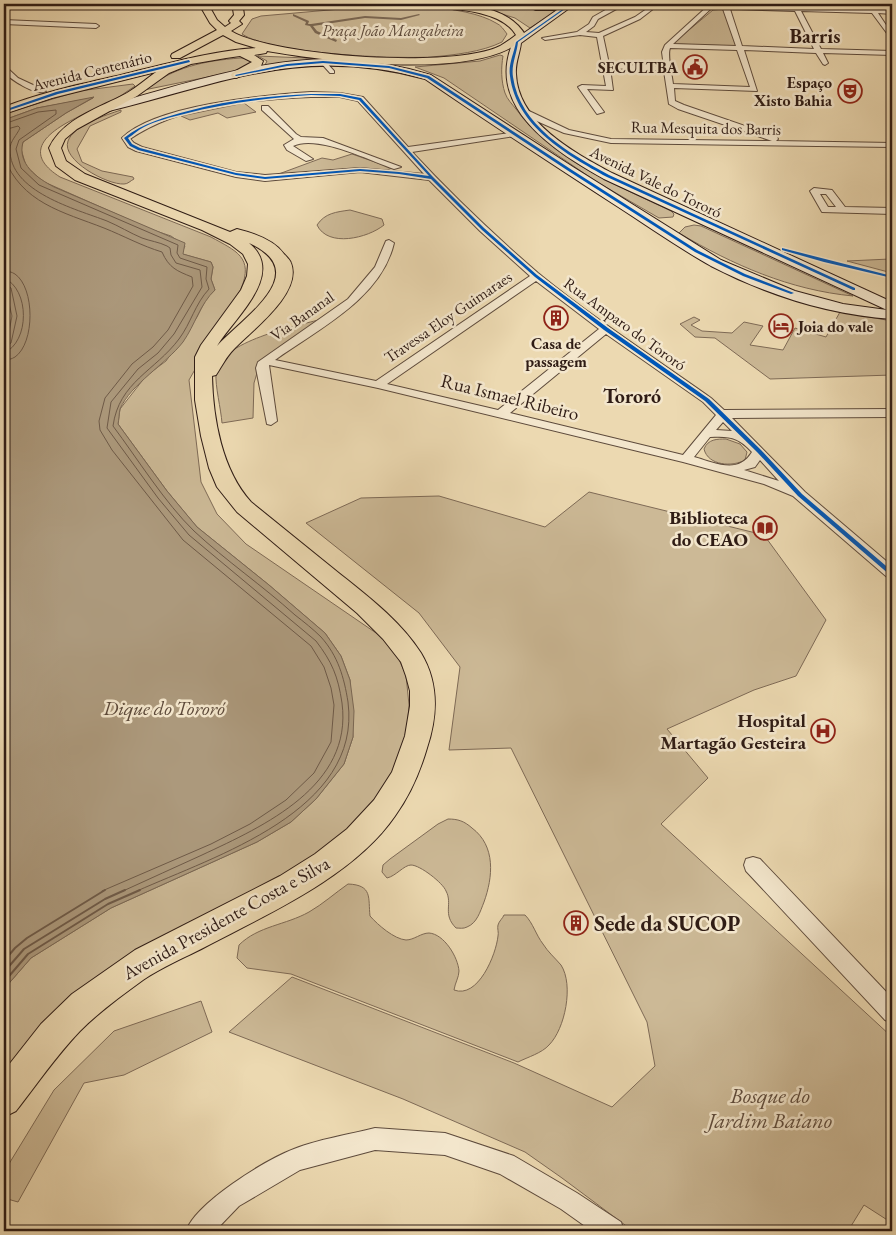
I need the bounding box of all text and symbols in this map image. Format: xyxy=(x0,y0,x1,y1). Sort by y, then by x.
park label: Praça João Mangabeira xyxy=(322,20,464,41)
district label: Barris xyxy=(790,23,840,49)
street label: Avenida Centenário xyxy=(29,46,154,96)
public building icon: SECULTBA xyxy=(682,54,708,80)
place label: SECULTBA xyxy=(598,57,678,78)
place label: Espaço Xisto Bahia xyxy=(753,72,833,111)
theatre icon: Espaço Xisto Bahia xyxy=(837,78,863,104)
street label: Rua Mesquita dos Barris xyxy=(631,116,781,140)
street label: Avenida Vale do Tororó xyxy=(586,140,726,223)
street label: Travessa Eloy Guimaraes xyxy=(380,266,516,368)
street label: Rua Amparo do Tororó xyxy=(560,272,690,376)
street label: Via Bananal xyxy=(266,286,338,346)
building icon: Casa de passagem xyxy=(543,305,569,331)
hotel icon: Joia do vale xyxy=(768,313,794,339)
place label: Joia do vale xyxy=(796,316,873,337)
place label: Casa de passagem xyxy=(525,333,587,372)
street label: Rua Ismael Ribeiro xyxy=(438,368,582,426)
district label: Tororó xyxy=(603,383,661,409)
place label: Biblioteca do CEAO xyxy=(669,505,749,552)
library icon: Biblioteca do CEAO xyxy=(752,515,778,541)
water label: Dique do Tororó xyxy=(102,695,226,722)
place label: Hospital Martagão Gesteira xyxy=(660,708,807,755)
hospital icon: Hospital Martagão Gesteira xyxy=(810,718,836,744)
street label: Avenida Presidente Costa e Silva xyxy=(117,850,334,986)
place label: Sede da SUCOP xyxy=(594,909,740,938)
building icon: Sede da SUCOP xyxy=(563,910,589,936)
park label: Bosque do Jardim Baiano xyxy=(703,1081,832,1135)

